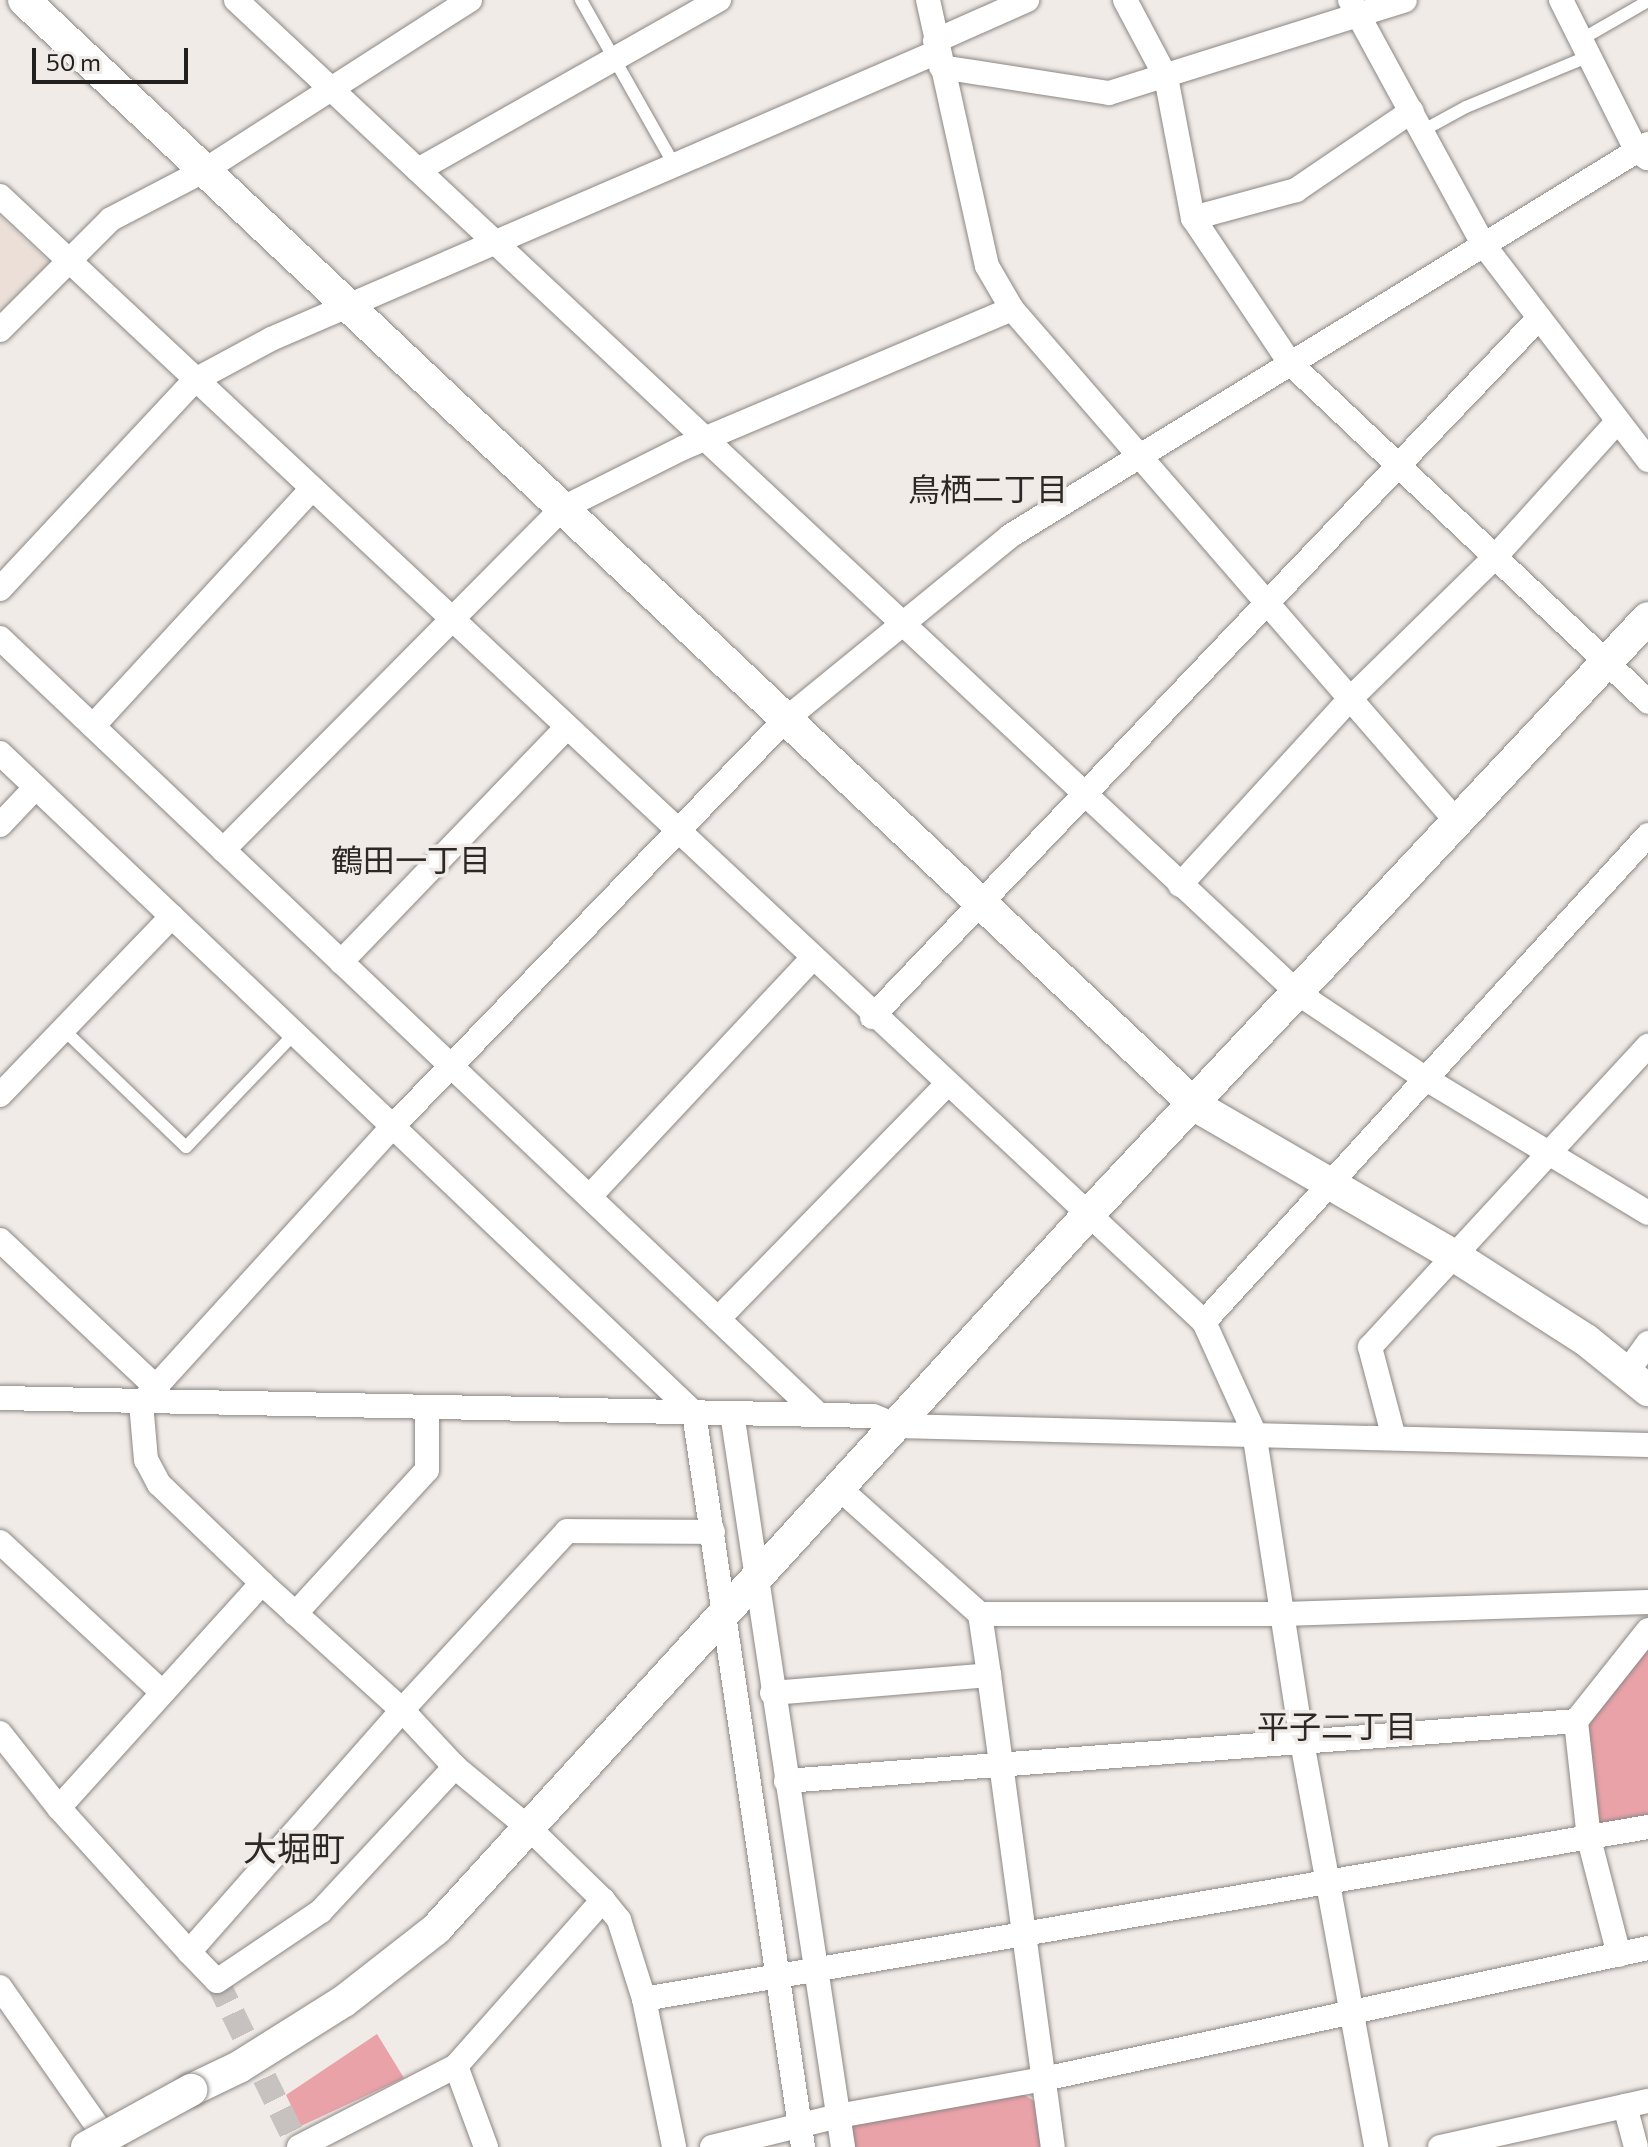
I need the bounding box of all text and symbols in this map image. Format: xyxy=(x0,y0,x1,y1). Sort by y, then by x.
scale bar xyxy=(36,32,192,82)
text: 50 m xyxy=(46,47,101,76)
district label: 鳥栖二丁目 xyxy=(908,469,1068,507)
district label: 鶴田一丁目 xyxy=(331,840,491,878)
district label: 平子二丁目 xyxy=(1257,1706,1417,1744)
district label: 大堀町 xyxy=(243,1828,345,1868)

